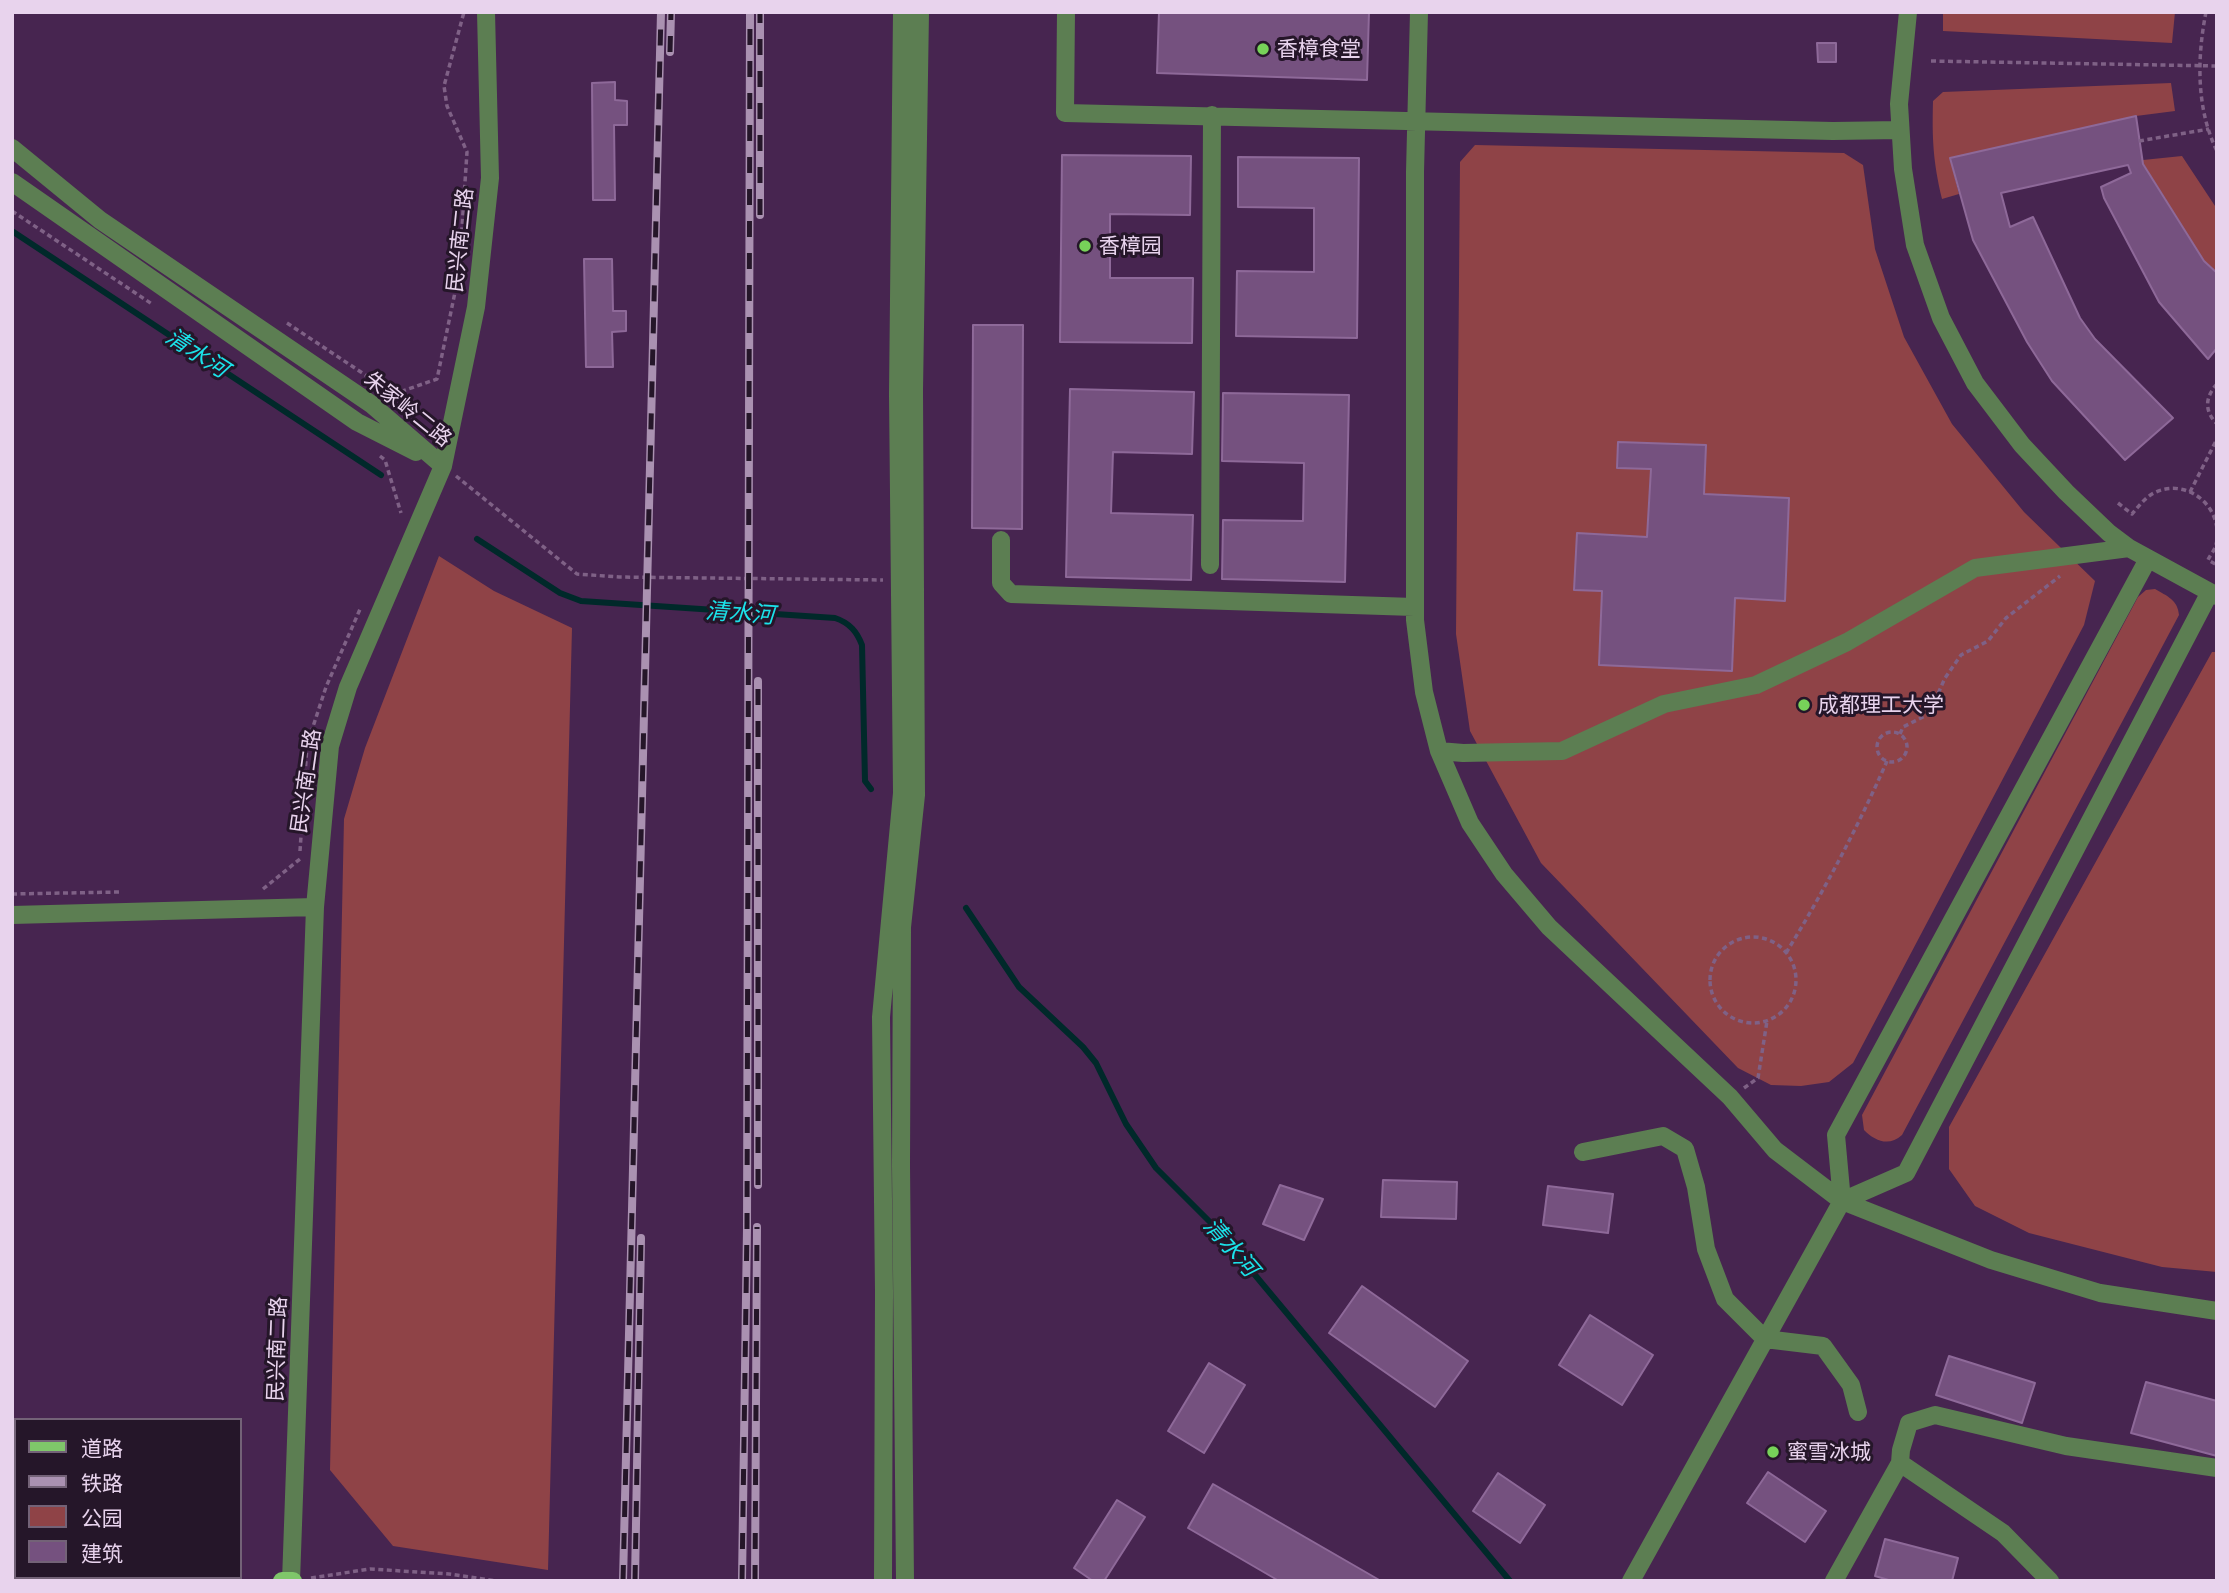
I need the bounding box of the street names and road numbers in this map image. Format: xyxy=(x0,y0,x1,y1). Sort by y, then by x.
street label: 民兴南二路 xyxy=(442,186,478,294)
street label: 朱家岭二路 xyxy=(359,366,457,452)
street label: 民兴南二路 xyxy=(286,727,326,835)
street label: 民兴南二路 xyxy=(263,1296,291,1402)

